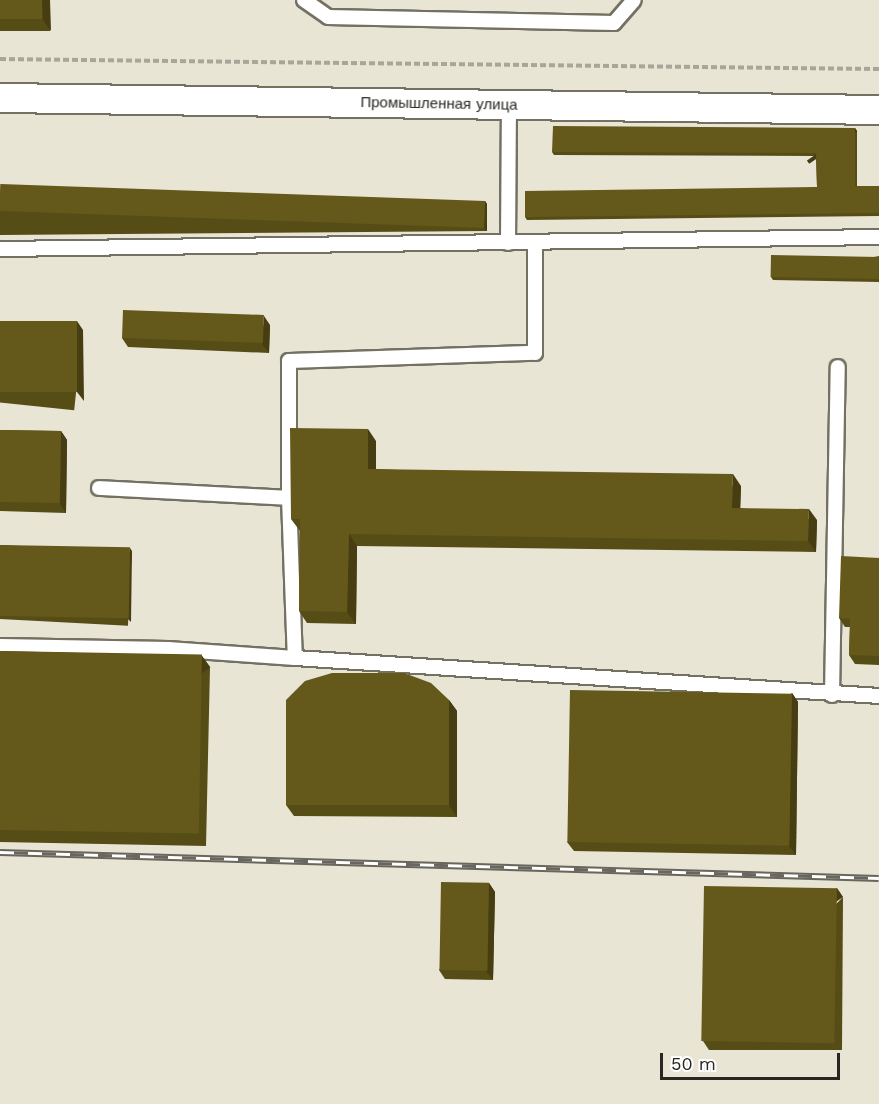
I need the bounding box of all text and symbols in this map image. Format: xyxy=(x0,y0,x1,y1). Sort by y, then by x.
street label: Промышленная улица xyxy=(360,94,518,114)
scale bar xyxy=(663,1041,843,1079)
text: 50 m xyxy=(671,1053,716,1074)

